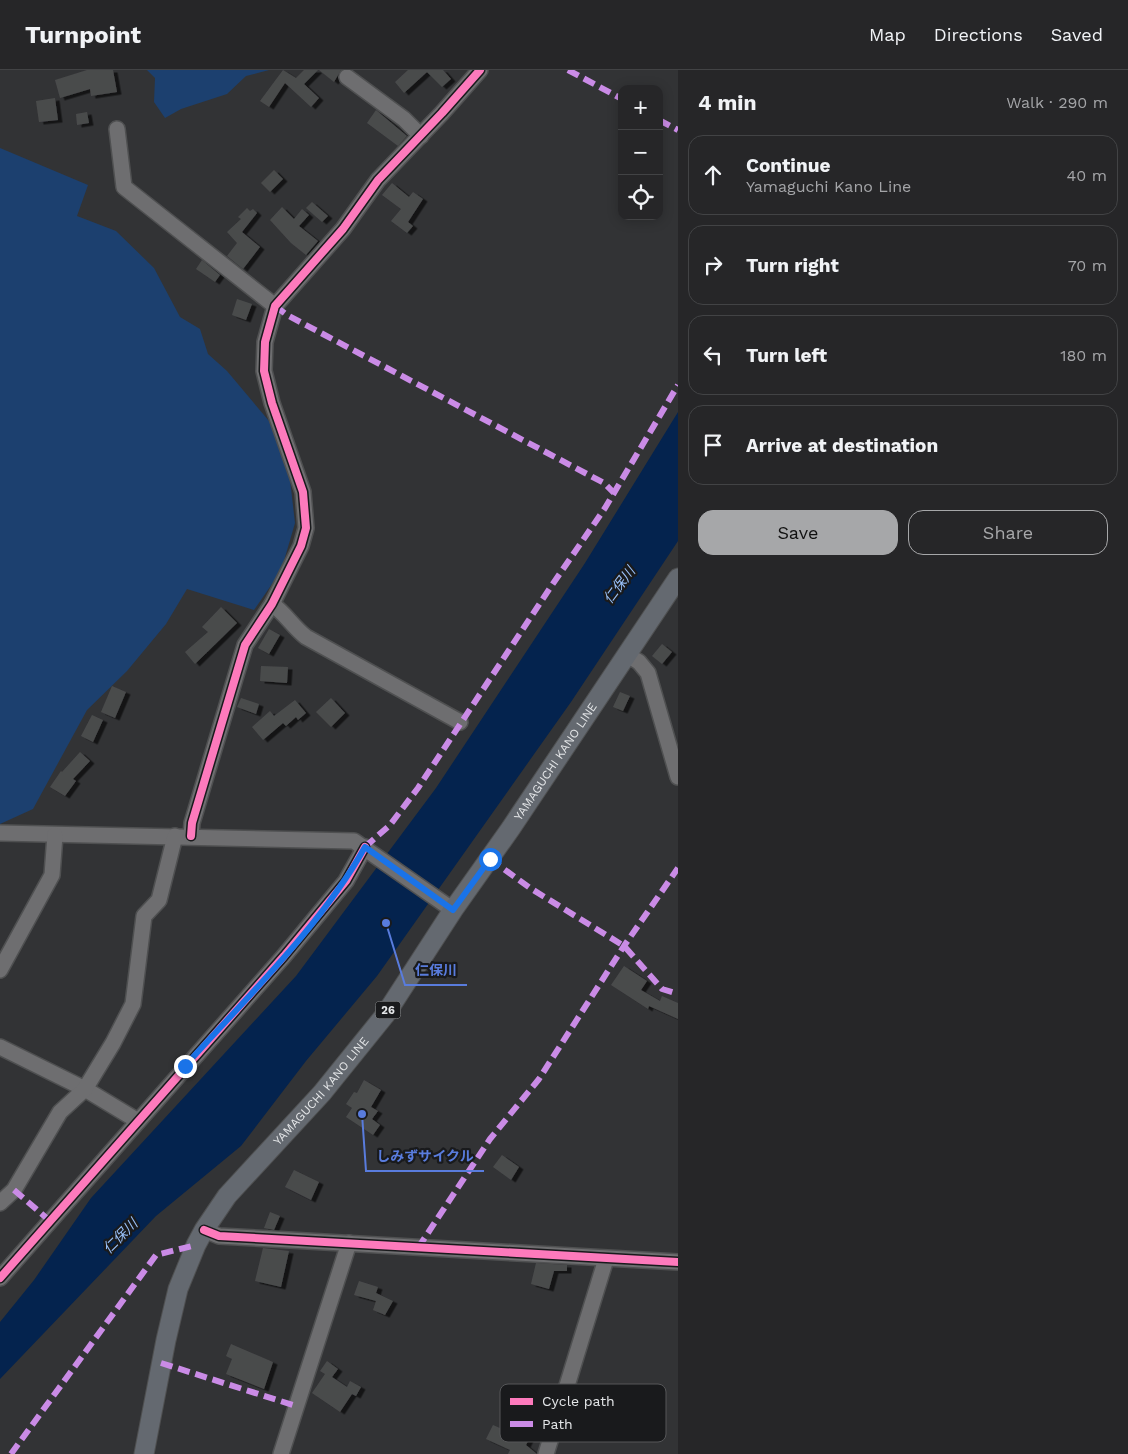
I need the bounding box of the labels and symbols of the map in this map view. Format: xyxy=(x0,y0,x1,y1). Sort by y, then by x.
water label: 仁保川 xyxy=(600,562,639,607)
street label: YAMAGUCHI KANO LINE xyxy=(511,700,600,823)
route start xyxy=(479,848,502,871)
callout: 仁保川 xyxy=(405,956,467,985)
text: 仁保川 xyxy=(415,962,457,978)
road number: 26 xyxy=(376,1002,400,1018)
street label: YAMAGUCHI KANO LINE xyxy=(270,1034,372,1148)
route end xyxy=(174,1055,197,1078)
callout: しみずサイクル xyxy=(366,1142,484,1171)
text: しみずサイクル xyxy=(376,1148,474,1164)
water label: 仁保川 xyxy=(99,1214,142,1257)
legend xyxy=(500,1384,666,1442)
text: Cycle path xyxy=(542,1393,615,1409)
text: Path xyxy=(542,1416,573,1432)

